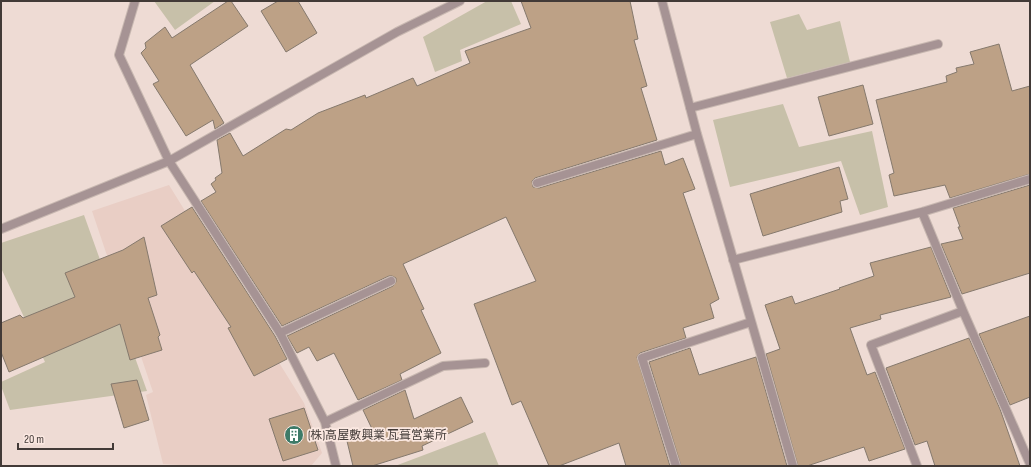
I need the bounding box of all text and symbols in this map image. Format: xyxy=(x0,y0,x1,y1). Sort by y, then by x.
building icon: (株)高屋敷興業 瓦葺営業所 xyxy=(283,424,305,446)
scale bar xyxy=(18,425,113,451)
place label: (株)高屋敷興業 瓦葺営業所 xyxy=(308,428,447,443)
text: 20 m xyxy=(24,432,44,447)

